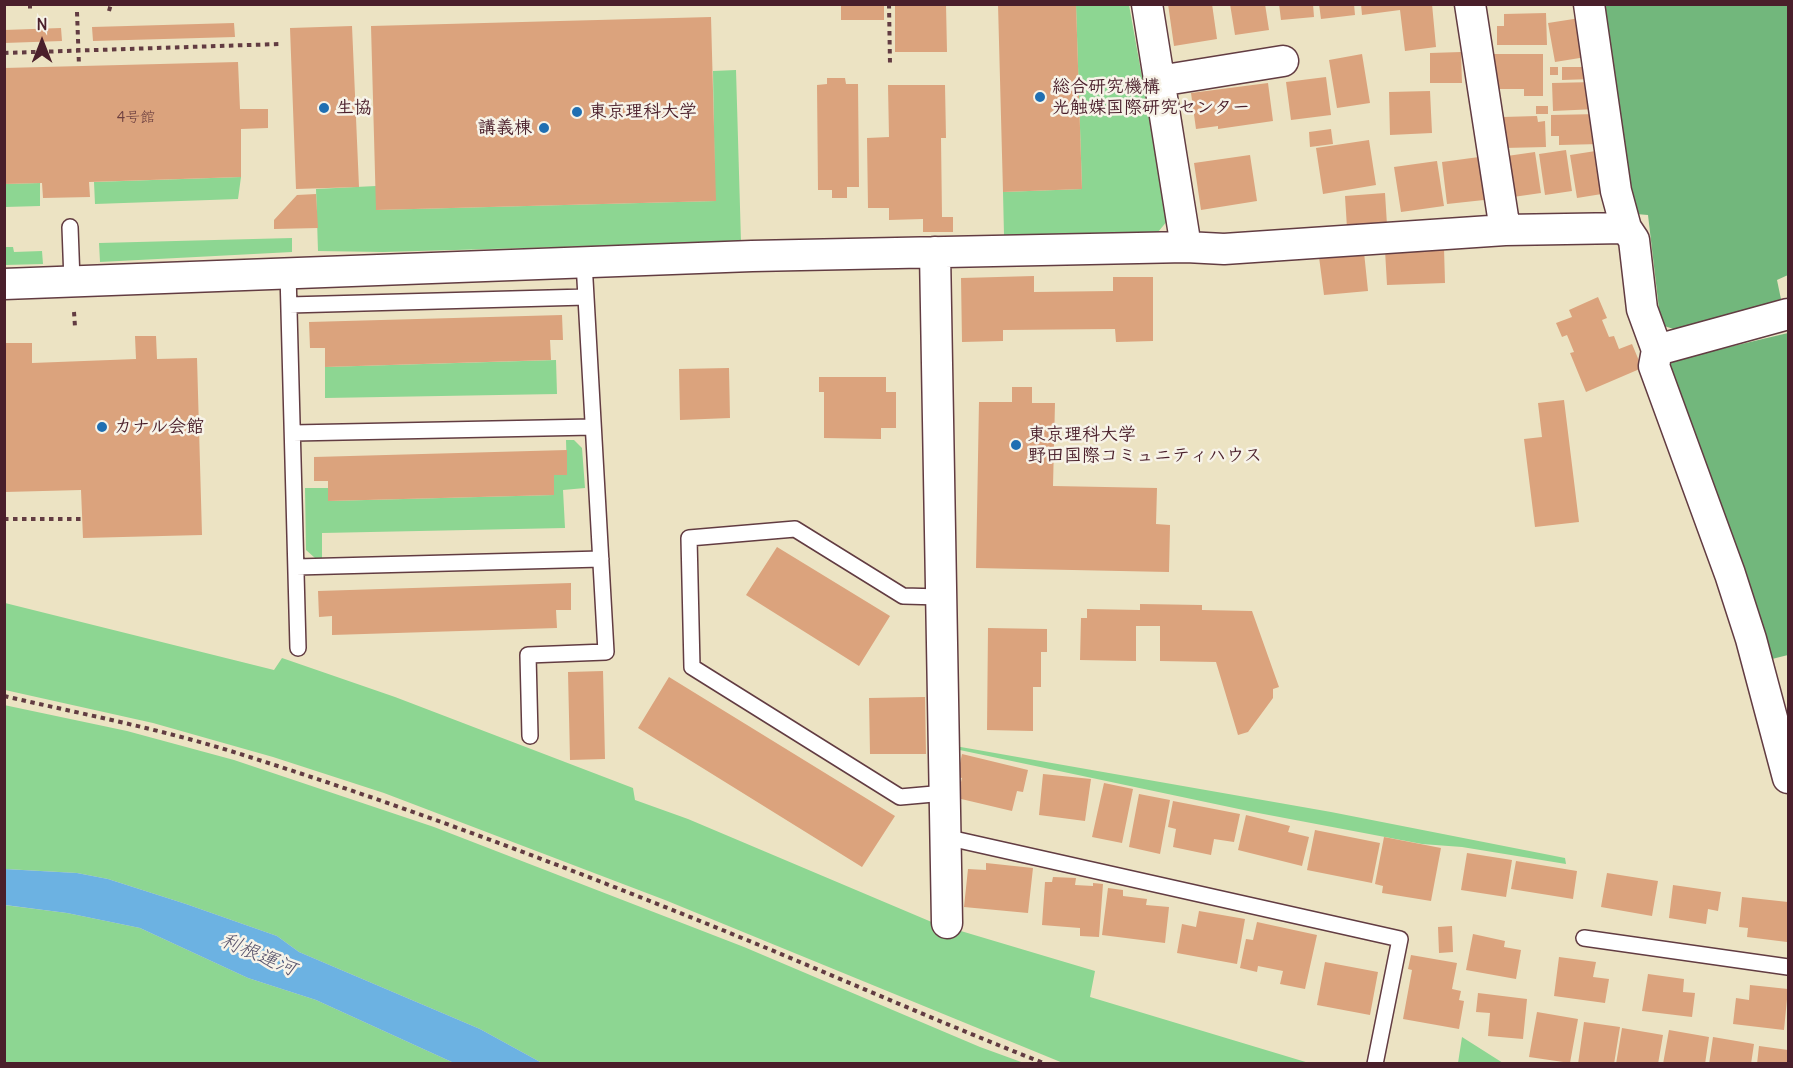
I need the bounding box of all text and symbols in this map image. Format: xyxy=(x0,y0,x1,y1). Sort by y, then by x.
north arrow xyxy=(12,12,72,72)
text: N xyxy=(36,14,48,34)
place label: 総合研究機構 光触媒国際研究センター xyxy=(1052,76,1250,118)
marker: 総合研究機構 光触媒国際研究センター xyxy=(1033,90,1047,104)
place label: 生協 xyxy=(336,97,372,119)
marker: 生協 xyxy=(317,101,331,115)
place label: 東京理科大学 xyxy=(589,101,697,123)
marker: 東京理科大学 xyxy=(570,105,584,119)
house number: 4号館 xyxy=(117,109,155,127)
place label: 講義棟 xyxy=(478,117,532,139)
marker: 講義棟 xyxy=(537,121,551,135)
place label: カナル会館 xyxy=(114,416,204,438)
marker: カナル会館 xyxy=(95,420,109,434)
place label: 東京理科大学 野田国際コミュニティハウス xyxy=(1028,424,1262,466)
marker: 東京理科大学 野田国際コミュニティハウス xyxy=(1009,438,1023,452)
water label: 利根運河 xyxy=(216,928,300,982)

